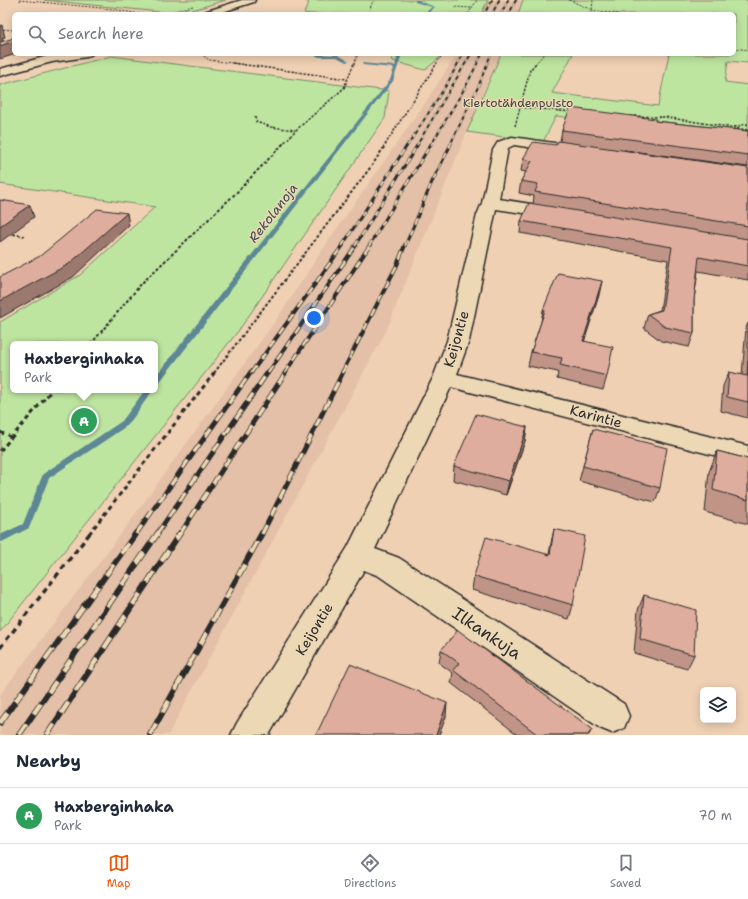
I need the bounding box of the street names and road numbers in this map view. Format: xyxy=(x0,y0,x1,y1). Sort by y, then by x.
street label: Keijontie xyxy=(439,308,473,369)
street label: Karintie xyxy=(568,400,624,432)
street label: Keijontie xyxy=(291,599,337,659)
street label: Ilkankuja xyxy=(448,602,526,664)

